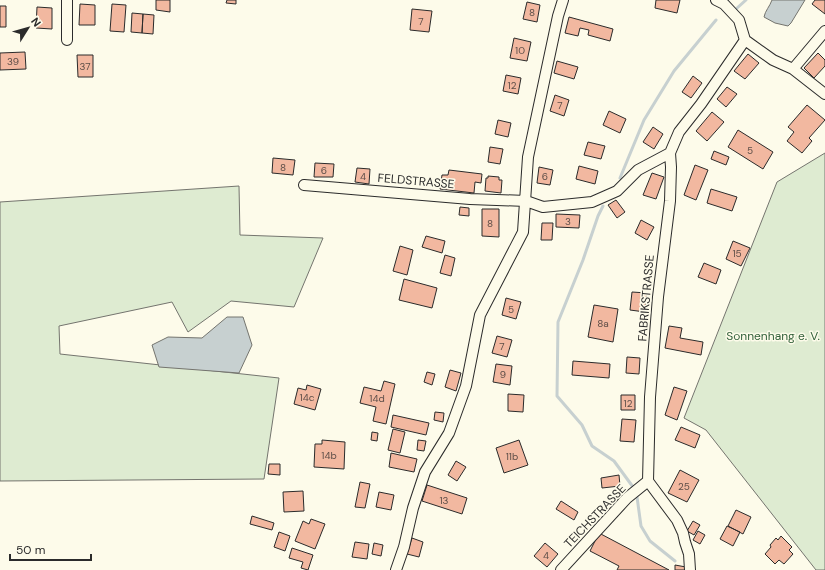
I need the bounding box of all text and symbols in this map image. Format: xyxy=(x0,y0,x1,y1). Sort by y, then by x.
house number: 8 xyxy=(529,6,535,19)
north arrow xyxy=(8,8,48,48)
text: N xyxy=(28,15,44,29)
house number: 7 xyxy=(418,15,424,28)
house number: 10 xyxy=(515,44,525,57)
house number: 39 xyxy=(7,55,19,68)
house number: 37 xyxy=(79,60,91,73)
house number: 12 xyxy=(508,79,517,92)
house number: 7 xyxy=(557,99,563,112)
house number: 5 xyxy=(747,144,753,157)
house number: 8 xyxy=(280,161,286,174)
house number: 6 xyxy=(321,164,327,177)
house number: 4 xyxy=(360,170,366,183)
street label: FELDSTRASSE xyxy=(377,170,455,192)
house number: 6 xyxy=(542,170,548,183)
house number: 3 xyxy=(565,215,571,228)
house number: 8 xyxy=(487,217,493,230)
house number: 15 xyxy=(732,247,742,260)
street label: FABRIKSTRASSE xyxy=(634,254,658,342)
house number: 5 xyxy=(508,303,514,316)
house number: 8a xyxy=(597,317,609,330)
park label: Sonnenhang e. V. xyxy=(726,328,820,344)
house number: 7 xyxy=(499,340,505,353)
house number: 9 xyxy=(500,368,506,381)
house number: 14c xyxy=(300,391,315,404)
house number: 14d xyxy=(369,392,385,405)
house number: 12 xyxy=(624,397,633,410)
house number: 14b xyxy=(321,449,337,462)
house number: 11b xyxy=(506,450,518,463)
house number: 25 xyxy=(678,480,690,493)
street label: TEICHSTRASSE xyxy=(561,481,630,551)
house number: 13 xyxy=(439,494,449,507)
scale bar xyxy=(10,536,91,562)
text: 50 m xyxy=(16,542,45,558)
house number: 4 xyxy=(543,549,549,562)

